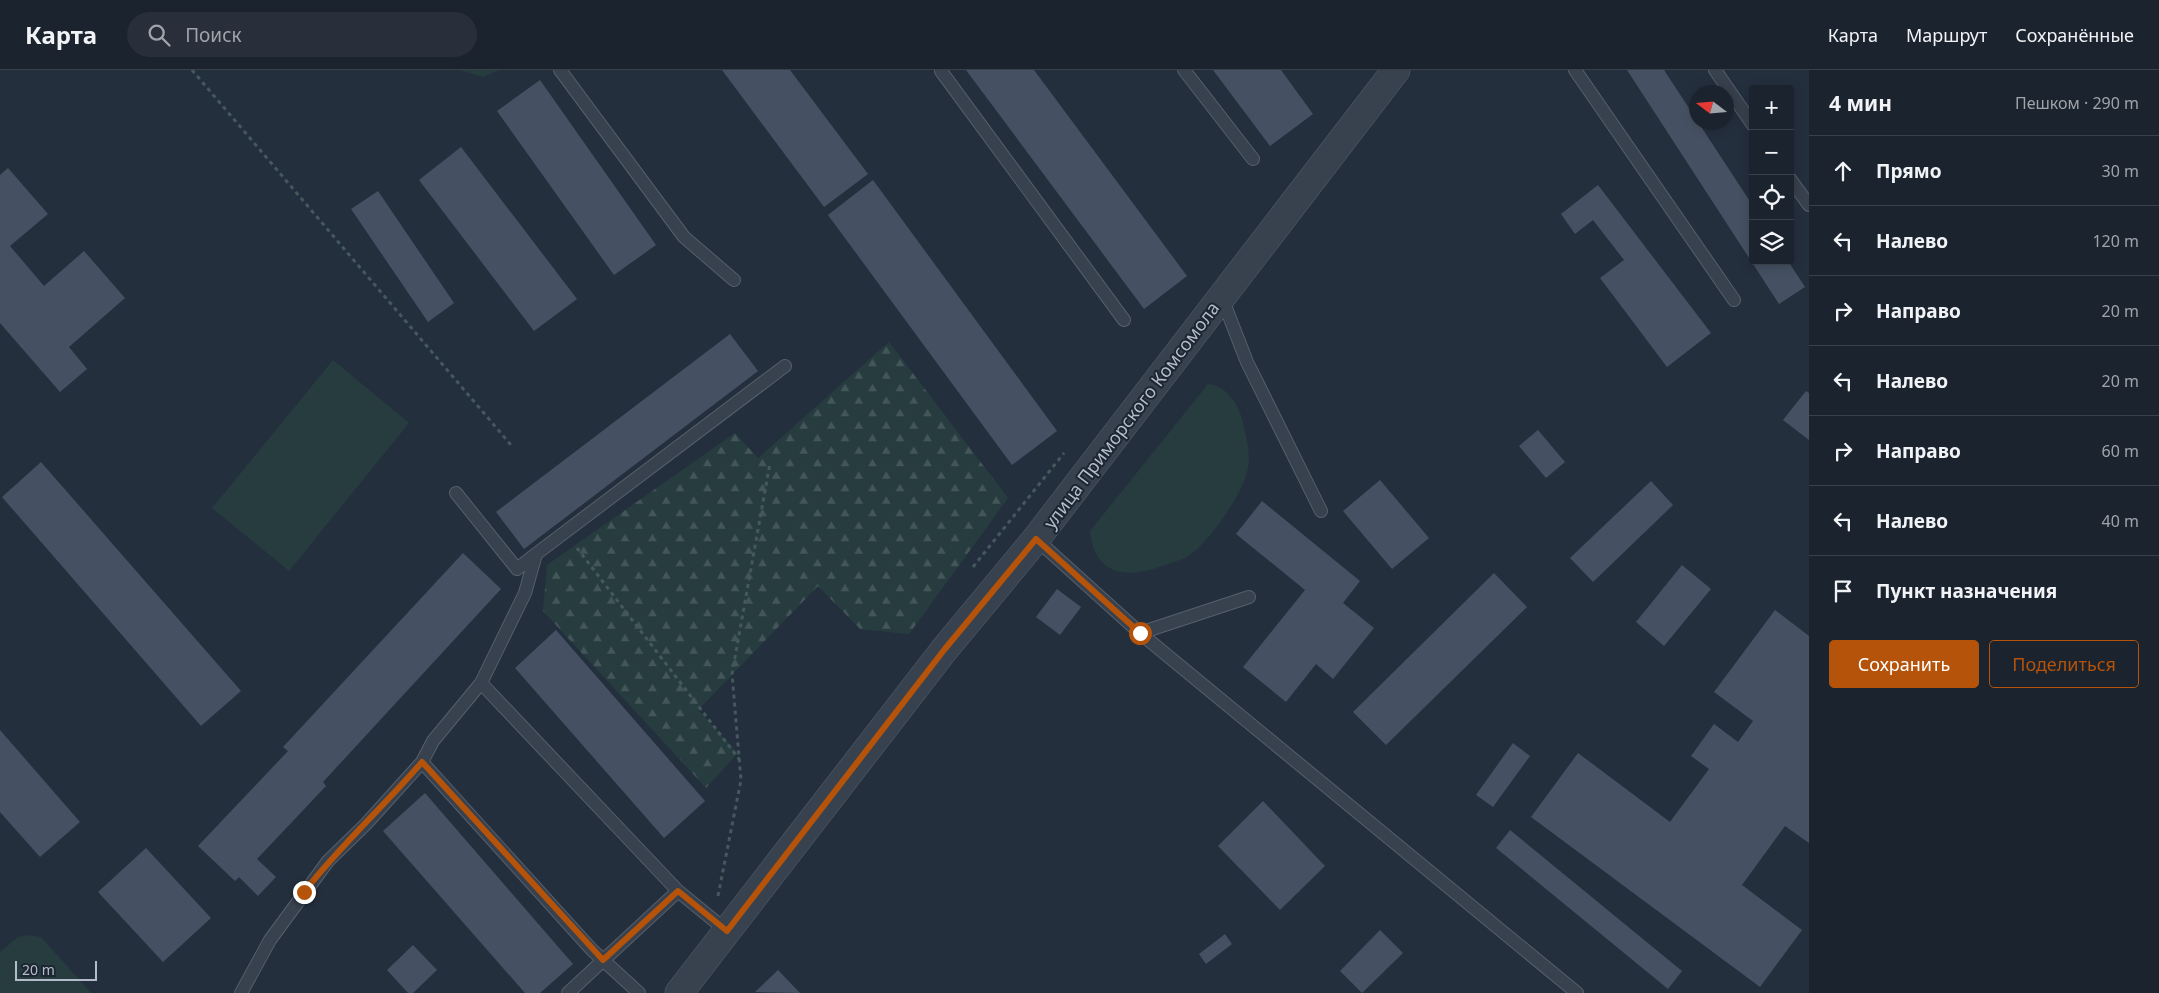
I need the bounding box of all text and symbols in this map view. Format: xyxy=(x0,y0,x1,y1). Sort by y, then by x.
search box xyxy=(127,12,477,57)
text: Карта xyxy=(25,18,97,51)
icon: search xyxy=(145,21,173,49)
text: Поиск xyxy=(185,22,242,48)
text: Карта xyxy=(1828,23,1878,47)
text: Маршрут xyxy=(1906,23,1987,47)
text: Сохранённые xyxy=(2015,23,2134,47)
north arrow xyxy=(1689,85,1734,130)
map controls xyxy=(1749,85,1794,265)
button: + xyxy=(1749,85,1794,130)
text: 4 мин xyxy=(1829,89,1892,117)
text: Пешком · 290 m xyxy=(2015,92,2139,114)
button: − xyxy=(1749,130,1794,175)
icon: ahead xyxy=(1829,157,1857,185)
text: Прямо xyxy=(1876,158,1942,184)
text: 30 m xyxy=(2102,160,2139,182)
button: locate xyxy=(1749,175,1794,220)
button: layers xyxy=(1749,220,1794,265)
icon: left xyxy=(1829,227,1857,255)
text: Налево xyxy=(1876,228,1948,254)
text: 120 m xyxy=(2092,230,2139,252)
street label: улица Приморского Комсомола xyxy=(1038,297,1224,533)
icon: right xyxy=(1829,297,1857,325)
text: Направо xyxy=(1876,298,1961,324)
text: 20 m xyxy=(2102,300,2139,322)
icon: left xyxy=(1829,367,1857,395)
text: Налево xyxy=(1876,368,1948,394)
text: 20 m xyxy=(2102,370,2139,392)
icon: right xyxy=(1829,437,1857,465)
text: Направо xyxy=(1876,438,1961,464)
text: 60 m xyxy=(2102,440,2139,462)
icon: left xyxy=(1829,507,1857,535)
text: Налево xyxy=(1876,508,1948,534)
text: 40 m xyxy=(2102,510,2139,532)
icon: arrive xyxy=(1829,577,1857,605)
text: Пункт назначения xyxy=(1876,578,2057,604)
route start xyxy=(1129,622,1152,645)
button: Сохранить xyxy=(1829,640,1979,688)
button: Поделиться xyxy=(1989,640,2139,688)
route end xyxy=(293,881,316,904)
scale bar xyxy=(15,958,98,981)
text: 20 m xyxy=(22,960,55,979)

